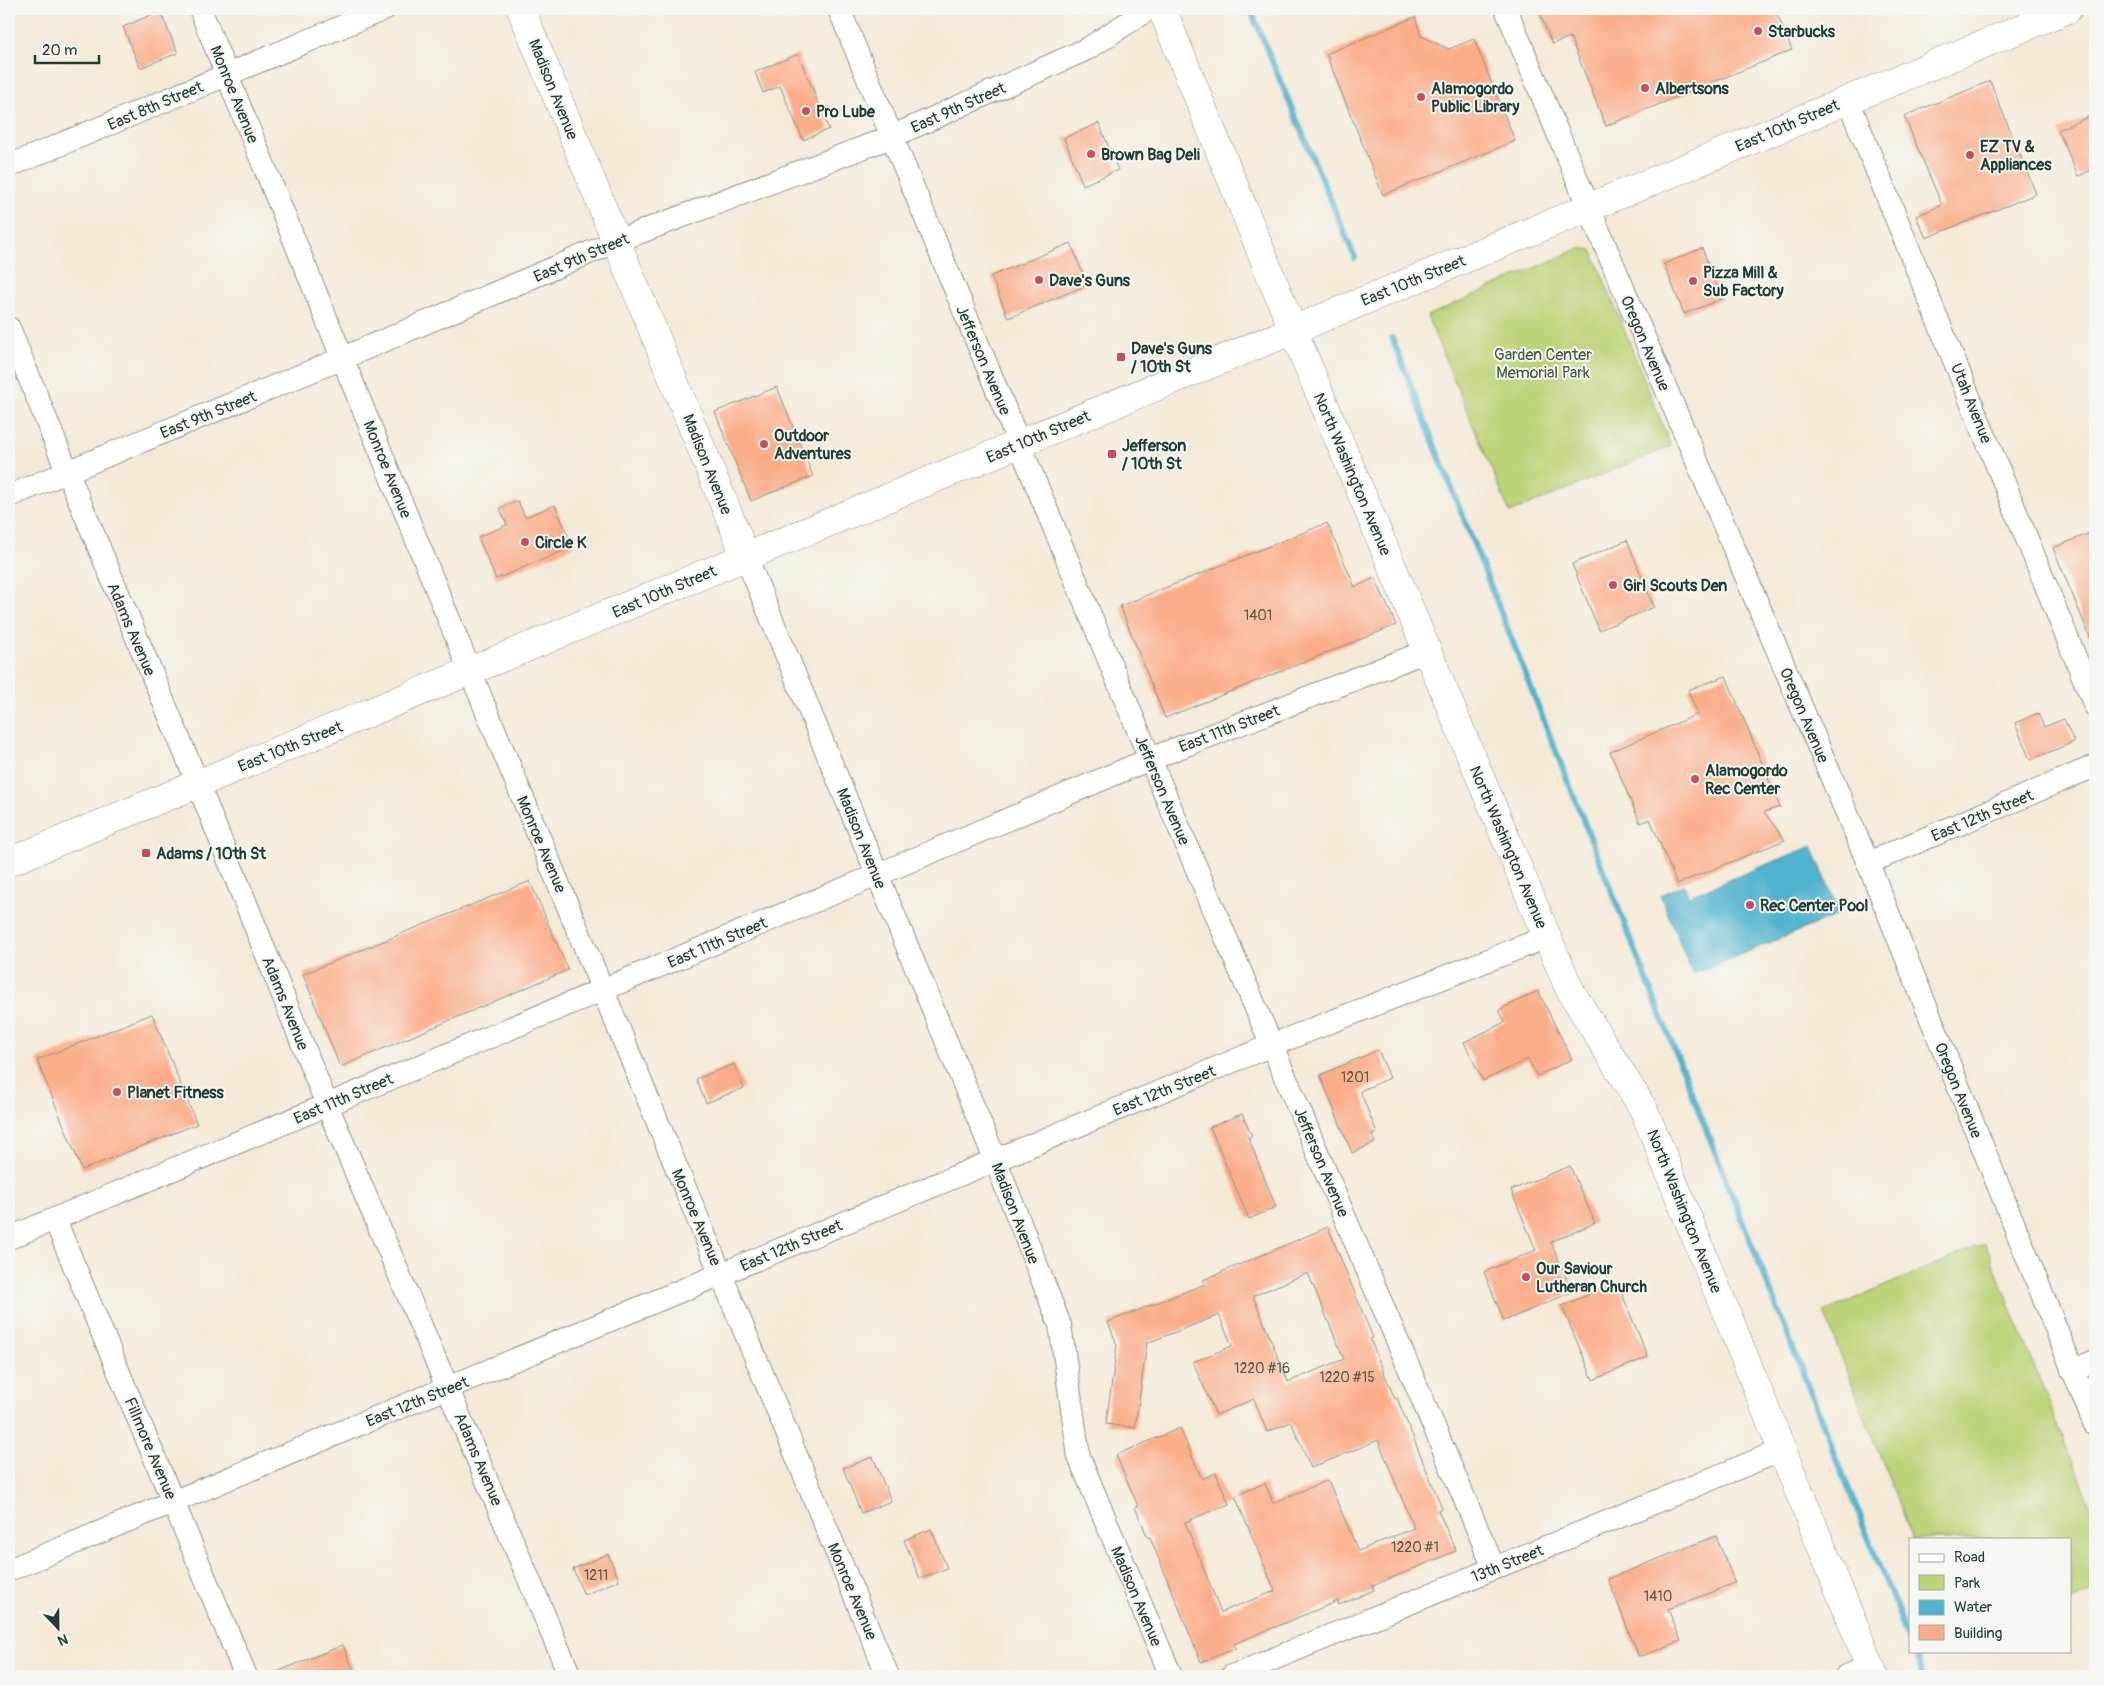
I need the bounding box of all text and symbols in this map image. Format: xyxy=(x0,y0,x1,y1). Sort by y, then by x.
place label: Starbucks xyxy=(1768,22,1836,42)
marker: Starbucks xyxy=(1752,25,1764,37)
scale bar xyxy=(35,32,99,64)
street label: Madison Avenue xyxy=(524,36,582,143)
text: 20 m xyxy=(42,41,77,60)
street label: Monroe Avenue xyxy=(205,43,263,146)
street label: East 8th Street xyxy=(105,77,207,135)
street label: East 9th Street xyxy=(908,78,1010,138)
place label: Alamogordo Public Library xyxy=(1431,79,1520,117)
place label: Albertsons xyxy=(1655,79,1729,99)
marker: Albertsons xyxy=(1639,82,1651,94)
marker: Alamogordo Public Library xyxy=(1415,91,1427,103)
street label: East 10th Street xyxy=(1732,95,1843,157)
place label: Pro Lube xyxy=(816,102,876,122)
marker: Pro Lube xyxy=(800,105,812,117)
place label: EZ TV & Appliances xyxy=(1980,137,2052,175)
place label: Brown Bag Deli xyxy=(1101,145,1200,165)
marker: Brown Bag Deli xyxy=(1085,148,1097,160)
marker: EZ TV & Appliances xyxy=(1964,149,1976,161)
street label: East 9th Street xyxy=(531,229,633,287)
street label: East 10th Street xyxy=(1358,251,1469,311)
place label: Pizza Mill & Sub Factory xyxy=(1703,263,1784,301)
place label: Dave's Guns xyxy=(1049,271,1131,291)
marker: Dave's Guns xyxy=(1033,274,1045,286)
marker: Pizza Mill & Sub Factory xyxy=(1687,275,1699,287)
street label: Oregon Avenue xyxy=(1616,293,1674,394)
street label: Jefferson Avenue xyxy=(951,303,1015,418)
place label: Dave's Guns / 10th St xyxy=(1131,339,1213,377)
park label: Garden Center Memorial Park xyxy=(1494,345,1592,383)
marker: Dave's Guns / 10th St xyxy=(1115,351,1127,363)
street label: Utah Avenue xyxy=(1946,360,1996,446)
street label: East 9th Street xyxy=(157,386,260,443)
street label: North Washington Avenue xyxy=(1309,390,1395,559)
street label: East 10th Street xyxy=(983,406,1094,468)
street label: Madison Avenue xyxy=(678,411,736,518)
street label: Monroe Avenue xyxy=(358,418,416,521)
place label: Outdoor Adventures xyxy=(774,426,852,464)
place label: Jefferson / 10th St xyxy=(1122,436,1186,474)
marker: Outdoor Adventures xyxy=(758,438,770,450)
marker: Jefferson / 10th St xyxy=(1106,448,1118,460)
place label: Circle K xyxy=(535,533,587,553)
marker: Circle K xyxy=(519,536,531,548)
street label: East 10th Street xyxy=(609,561,720,623)
place label: Girl Scouts Den xyxy=(1623,576,1727,596)
marker: Girl Scouts Den xyxy=(1607,579,1619,591)
street label: Adams Avenue xyxy=(102,580,160,679)
house number: 1401 xyxy=(1244,607,1272,624)
street label: Oregon Avenue xyxy=(1775,665,1833,766)
street label: East 11th Street xyxy=(1176,700,1283,757)
street label: East 10th Street xyxy=(235,717,346,777)
street label: Jefferson Avenue xyxy=(1130,733,1194,848)
place label: Alamogordo Rec Center xyxy=(1705,761,1788,799)
street label: North Washington Avenue xyxy=(1465,763,1551,932)
marker: Alamogordo Rec Center xyxy=(1689,773,1701,785)
street label: Madison Avenue xyxy=(832,785,890,892)
street label: East 12th Street xyxy=(1928,785,2037,846)
street label: Monroe Avenue xyxy=(512,793,571,896)
place label: Adams / 10th St xyxy=(156,844,266,864)
marker: Adams / 10th St xyxy=(140,847,152,859)
place label: Rec Center Pool xyxy=(1760,896,1869,916)
marker: Rec Center Pool xyxy=(1744,899,1756,911)
street label: East 11th Street xyxy=(665,913,771,973)
street label: Adams Avenue xyxy=(257,954,313,1053)
street label: Oregon Avenue xyxy=(1930,1040,1986,1141)
street label: East 12th Street xyxy=(1110,1061,1219,1121)
street label: East 11th Street xyxy=(291,1069,397,1129)
house number: 1201 xyxy=(1341,1069,1369,1086)
place label: Planet Fitness xyxy=(127,1083,224,1103)
marker: Planet Fitness xyxy=(111,1086,123,1098)
street label: Jefferson Avenue xyxy=(1289,1105,1353,1220)
street label: North Washington Avenue xyxy=(1642,1127,1726,1296)
street label: Madison Avenue xyxy=(987,1160,1044,1267)
street label: Monroe Avenue xyxy=(667,1166,726,1269)
street label: East 12th Street xyxy=(737,1215,846,1276)
place label: Our Saviour Lutheran Church xyxy=(1536,1259,1647,1297)
marker: Our Saviour Lutheran Church xyxy=(1520,1271,1532,1283)
house number: 1220 #16 xyxy=(1234,1360,1290,1377)
house number: 1220 #15 xyxy=(1319,1369,1375,1386)
street label: East 12th Street xyxy=(363,1372,472,1432)
street label: Fillmore Avenue xyxy=(120,1394,181,1502)
street label: Adams Avenue xyxy=(449,1410,507,1509)
legend xyxy=(1909,1538,2072,1652)
house number: 1220 #1 xyxy=(1391,1539,1439,1556)
street label: Monroe Avenue xyxy=(823,1540,882,1643)
street label: 13th Street xyxy=(1468,1540,1547,1587)
street label: Madison Avenue xyxy=(1106,1543,1166,1650)
text: Road xyxy=(1954,1548,1985,1567)
house number: 1211 xyxy=(584,1567,608,1584)
text: Park xyxy=(1954,1574,1981,1593)
house number: 1410 xyxy=(1644,1588,1672,1605)
text: Water xyxy=(1954,1598,1993,1617)
north arrow xyxy=(32,1602,82,1652)
text: Building xyxy=(1954,1624,2002,1643)
text: N xyxy=(55,1630,70,1649)

